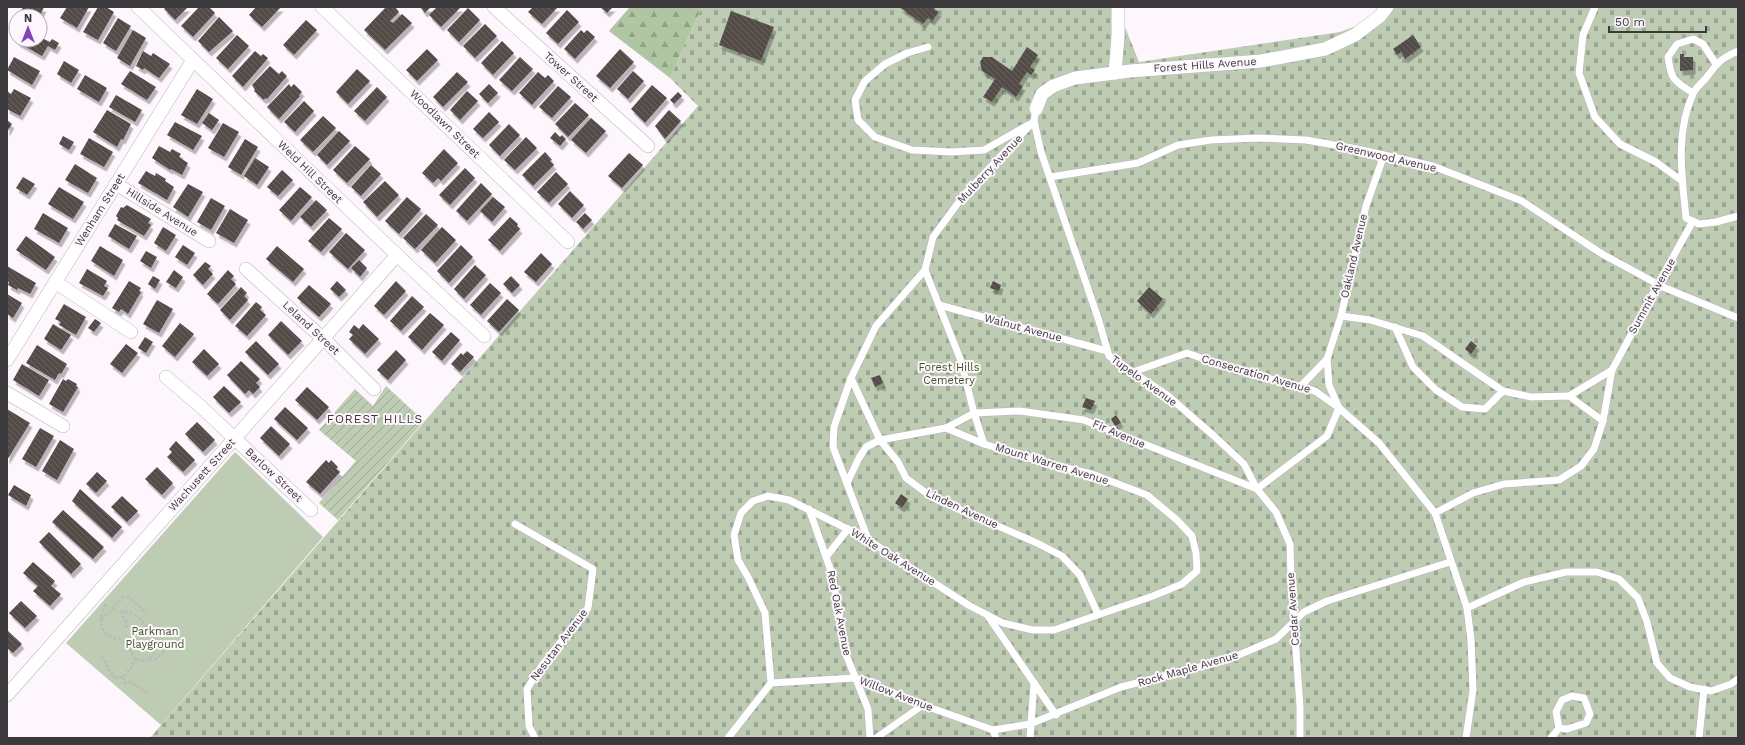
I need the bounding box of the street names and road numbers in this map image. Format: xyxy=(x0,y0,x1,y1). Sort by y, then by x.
street label: Tower Street xyxy=(541,49,601,105)
street label: Forest Hills Avenue xyxy=(1153,55,1257,75)
street label: Woodlawn Street xyxy=(407,87,483,161)
street label: Mulberry Avenue xyxy=(955,132,1025,206)
street label: Weld Hill Street xyxy=(275,138,345,206)
street label: Greenwood Avenue xyxy=(1334,139,1438,175)
street label: Wenham Street xyxy=(72,171,128,249)
street label: Hillside Avenue xyxy=(124,185,200,239)
street label: Oakland Avenue xyxy=(1338,213,1370,299)
street label: Summit Avenue xyxy=(1626,256,1678,336)
street label: Leland Street xyxy=(280,298,342,358)
street label: Walnut Avenue xyxy=(983,311,1063,345)
street label: Consecration Avenue xyxy=(1200,352,1312,396)
street label: Tupelo Avenue xyxy=(1109,353,1179,409)
street label: Fir Avenue xyxy=(1091,417,1147,451)
street label: Wachusett Street xyxy=(166,436,238,514)
street label: Mount Warren Avenue xyxy=(994,441,1110,487)
street label: Barlow Street xyxy=(243,445,306,505)
street label: Linden Avenue xyxy=(924,487,1000,531)
street label: White Oak Avenue xyxy=(848,526,938,588)
street label: Red Oak Avenue xyxy=(824,569,854,657)
street label: Cedar Avenue xyxy=(1284,572,1302,646)
street label: Nesutan Avenue xyxy=(528,606,590,684)
street label: Rock Maple Avenue xyxy=(1136,648,1240,690)
street label: Willow Avenue xyxy=(857,674,935,714)

